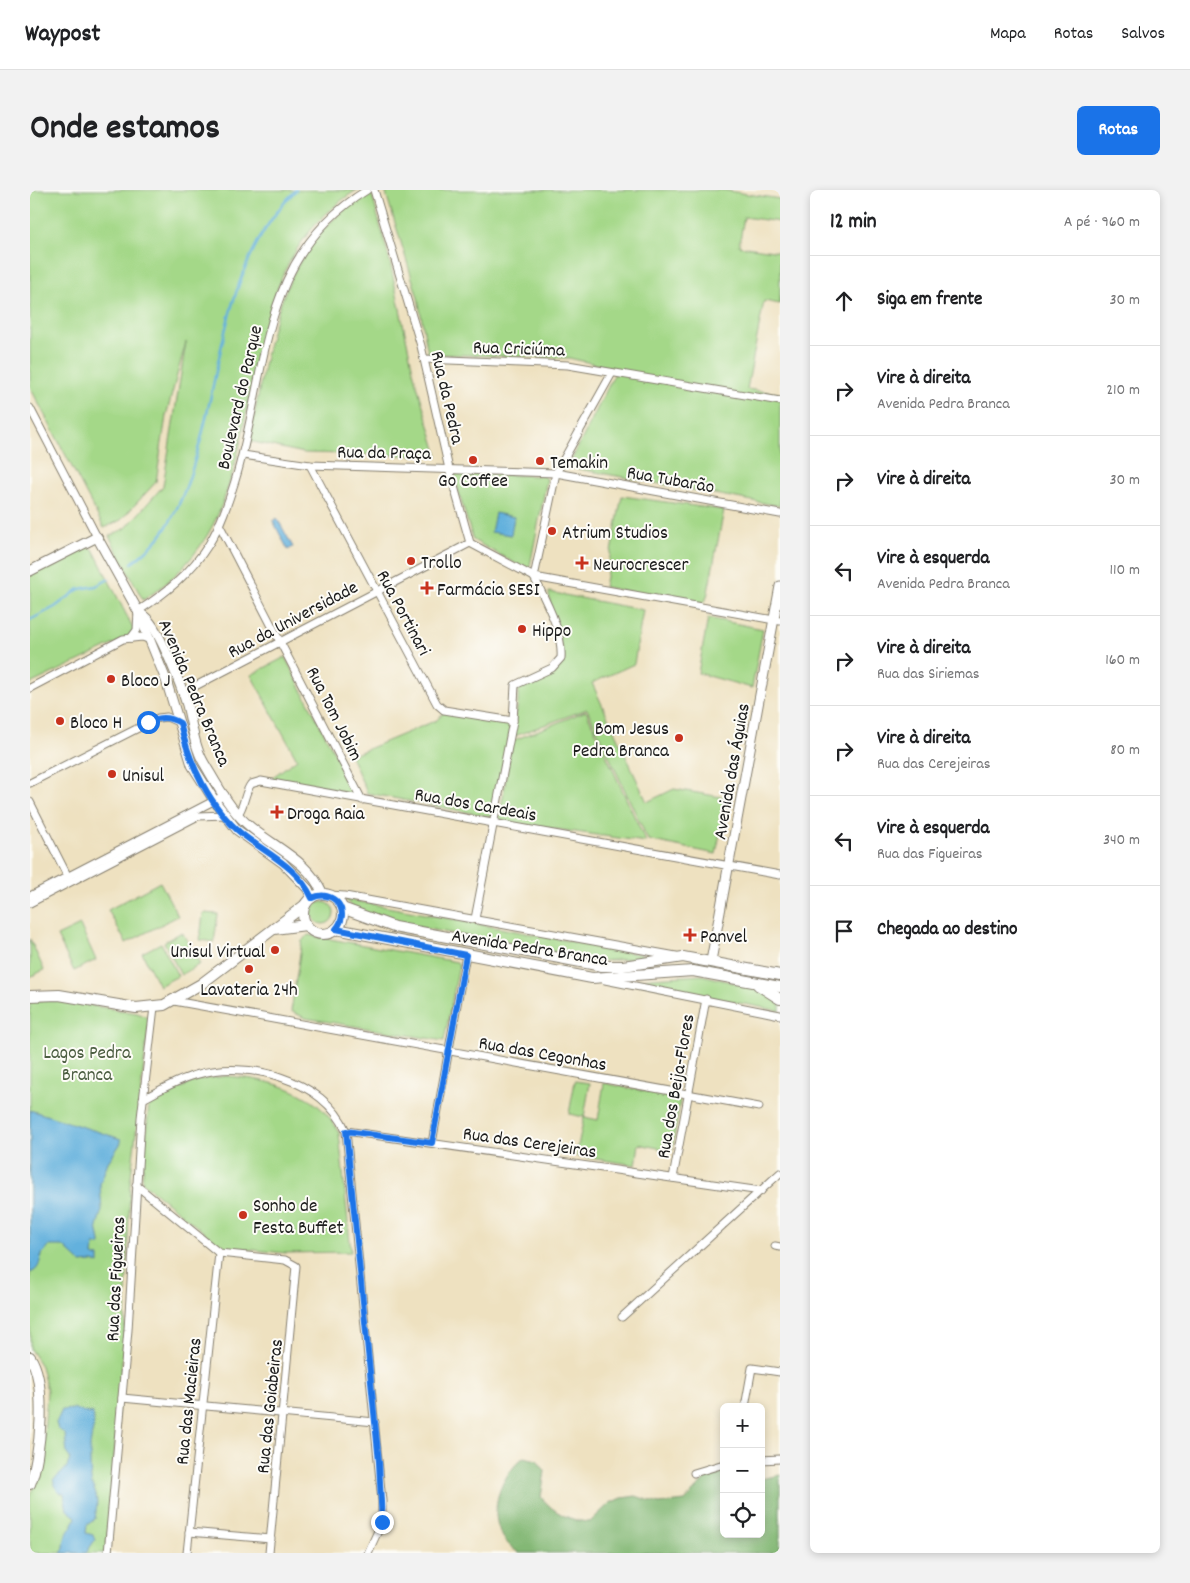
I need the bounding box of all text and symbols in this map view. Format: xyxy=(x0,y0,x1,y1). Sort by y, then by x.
text: Waypost xyxy=(25,18,100,52)
text: Mapa xyxy=(990,22,1026,47)
text: Rotas xyxy=(1054,22,1093,47)
text: Salvos xyxy=(1121,22,1165,47)
text: Onde estamos xyxy=(30,105,220,155)
button: Rotas xyxy=(1077,106,1160,155)
text: 12 min xyxy=(830,208,877,238)
text: A pé · 960 m xyxy=(1064,211,1140,234)
icon: ahead xyxy=(830,287,858,315)
text: Siga em frente xyxy=(877,287,982,314)
text: 30 m xyxy=(1110,289,1140,312)
street label: Boulevard do Parque xyxy=(212,323,271,472)
street label: Rua Criciúma xyxy=(472,335,566,366)
street label: Rua da Pedra xyxy=(422,349,470,448)
text: Vire à direita xyxy=(877,366,970,393)
icon: right xyxy=(830,377,858,405)
text: 210 m xyxy=(1106,379,1140,402)
text: Avenida Pedra Branca xyxy=(877,393,1010,416)
street label: Rua da Praça xyxy=(337,440,432,469)
place label: Temakin xyxy=(550,451,608,478)
marker: Go Coffee xyxy=(467,454,479,466)
marker: Temakin xyxy=(534,455,546,467)
street label: Rua Tubarão xyxy=(624,460,716,502)
icon: right xyxy=(830,467,858,495)
text: Vire à direita xyxy=(877,467,970,494)
place label: Go Coffee xyxy=(438,469,508,496)
text: 30 m xyxy=(1110,469,1140,492)
place label: Atrium Studios xyxy=(562,521,668,548)
marker: Atrium Studios xyxy=(546,525,558,537)
text: Vire à esquerda xyxy=(877,546,989,573)
place label: Trollo xyxy=(421,551,462,578)
place label: Neurocrescer xyxy=(593,553,689,580)
marker: Trollo xyxy=(405,555,417,567)
marker: Neurocrescer xyxy=(575,556,589,570)
icon: left xyxy=(830,557,858,585)
text: 110 m xyxy=(1110,559,1140,582)
street label: Rua Portinari xyxy=(368,566,436,662)
text: Avenida Pedra Branca xyxy=(877,573,1010,596)
street label: Rua da Universidade xyxy=(224,575,364,667)
place label: Farmácia SESI xyxy=(437,578,540,605)
marker: Farmácia SESI xyxy=(421,582,433,594)
street label: Avenida Pedra Branca xyxy=(150,616,236,772)
place label: Hippo xyxy=(532,619,571,646)
marker: Hippo xyxy=(516,623,528,635)
text: Vire à direita xyxy=(877,636,970,663)
icon: right xyxy=(830,647,858,675)
text: 160 m xyxy=(1105,649,1140,672)
street label: Rua Tom Jobim xyxy=(298,663,368,766)
text: Rua das Siriemas xyxy=(877,663,979,686)
place label: Bloco J xyxy=(121,669,170,696)
marker: Bloco J xyxy=(105,673,117,685)
street label: Avenida das Águias xyxy=(708,701,759,842)
place label: Bloco H xyxy=(70,711,122,738)
route start xyxy=(137,711,160,734)
marker: Bloco H xyxy=(54,715,66,727)
place label: Bom Jesus Pedra Branca xyxy=(572,717,670,766)
text: Vire à direita xyxy=(877,726,970,753)
marker: Bom Jesus Pedra Branca xyxy=(673,732,685,744)
icon: right xyxy=(830,737,858,765)
text: 80 m xyxy=(1110,739,1140,762)
text: Rua das Cerejeiras xyxy=(877,753,991,776)
place label: Unisul xyxy=(122,764,165,791)
marker: Unisul xyxy=(106,768,118,780)
street label: Rua dos Cardeais xyxy=(412,782,539,830)
place label: Droga Raia xyxy=(287,802,366,829)
marker: Droga Raia xyxy=(271,806,283,818)
text: Vire à esquerda xyxy=(877,816,989,843)
icon: left xyxy=(830,827,858,855)
text: 340 m xyxy=(1103,829,1140,852)
text: Rua das Figueiras xyxy=(877,843,982,866)
icon: arrive xyxy=(830,917,858,945)
text: Chegada ao destino xyxy=(877,917,1018,944)
street label: Avenida Pedra Branca xyxy=(450,924,610,975)
place label: Panvel xyxy=(700,925,748,952)
marker: Panvel xyxy=(684,929,696,941)
place label: Unisul Virtual xyxy=(170,940,265,967)
marker: Unisul Virtual xyxy=(269,944,281,956)
marker: Lavateria 24h xyxy=(243,963,255,975)
place label: Lavateria 24h xyxy=(200,978,298,1005)
street label: Rua dos Beija-Flores xyxy=(651,1012,703,1161)
street label: Rua das Cegonhas xyxy=(476,1031,609,1080)
park label: Lagos Pedra Branca xyxy=(43,1041,132,1090)
street label: Rua das Cerejeiras xyxy=(461,1122,598,1167)
place label: Sonho de Festa Buffet xyxy=(253,1194,344,1243)
marker: Sonho de Festa Buffet xyxy=(237,1209,249,1221)
street label: Rua das Figueiras xyxy=(101,1216,134,1342)
street label: Rua das Macieiras xyxy=(170,1336,211,1466)
street label: Rua das Goiabeiras xyxy=(251,1338,292,1475)
map controls xyxy=(720,1403,765,1538)
button: + xyxy=(720,1403,765,1448)
button: − xyxy=(720,1448,765,1493)
button: locate xyxy=(720,1493,765,1538)
route end xyxy=(371,1511,394,1534)

